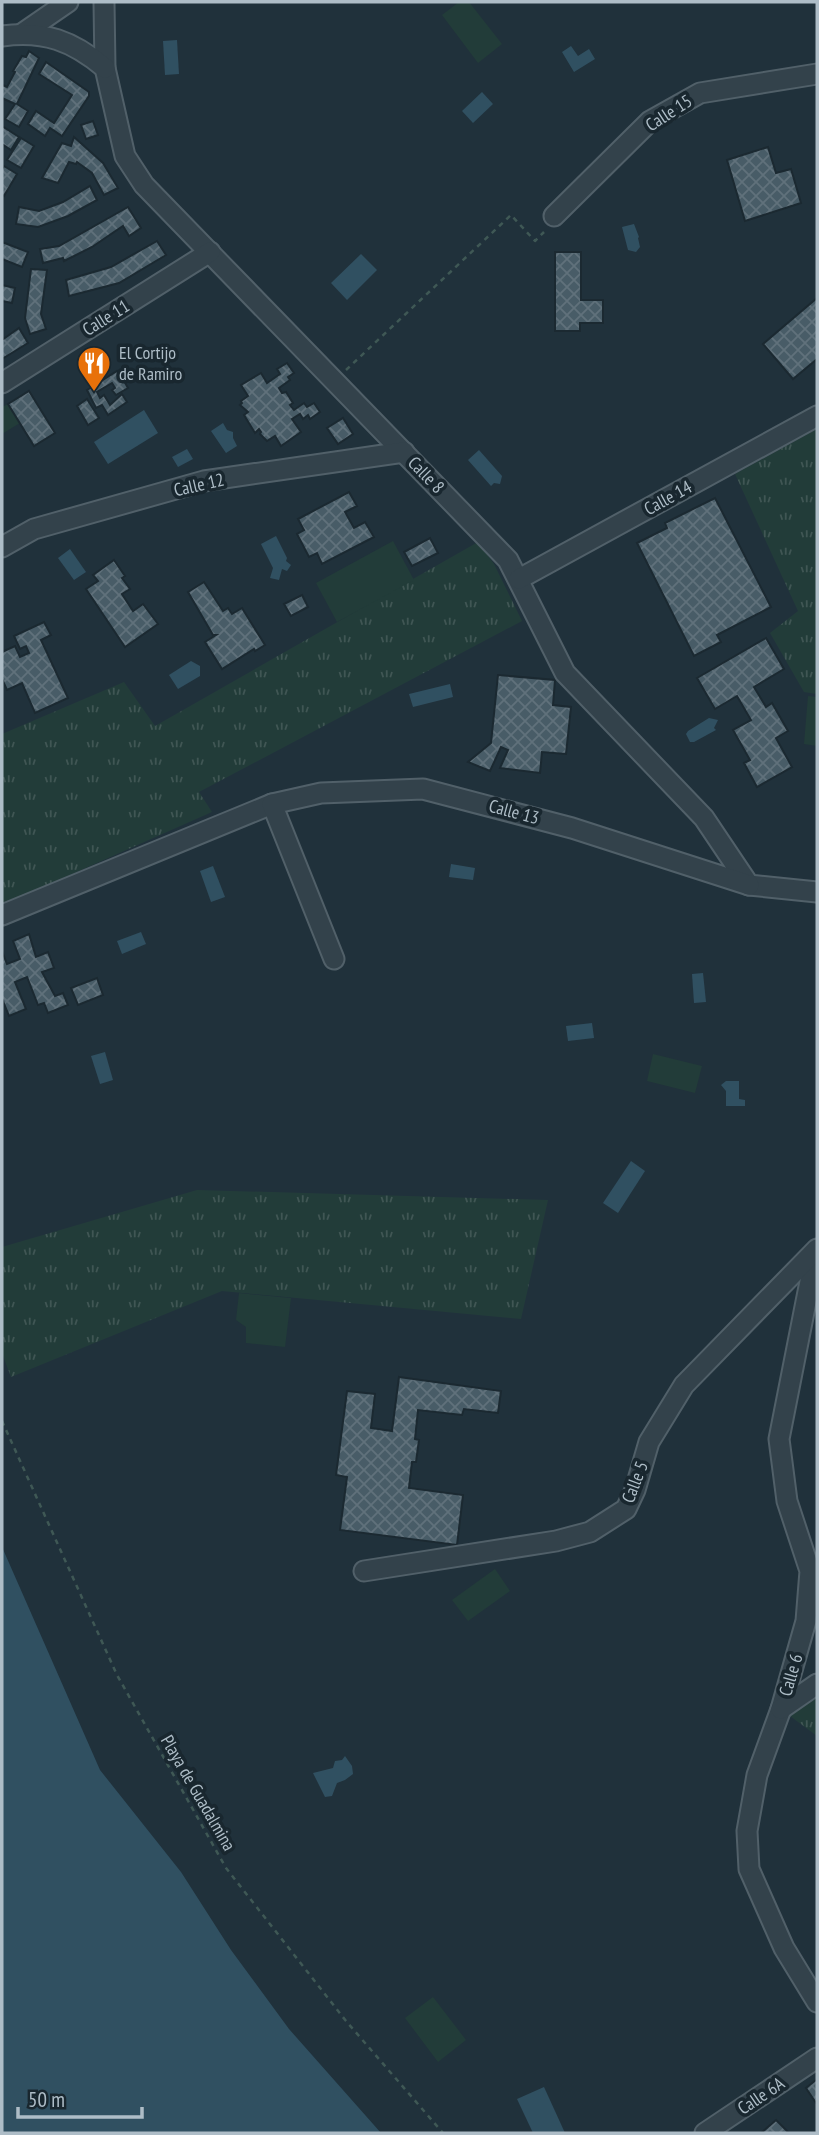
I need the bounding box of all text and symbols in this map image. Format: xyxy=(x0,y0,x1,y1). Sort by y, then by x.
street label: Calle 15 xyxy=(641,89,696,136)
street label: Calle 11 xyxy=(78,294,133,341)
place label: El Cortijo de Ramiro xyxy=(119,341,182,385)
restaurant icon: El Cortijo de Ramiro xyxy=(75,344,113,393)
street label: Calle 8 xyxy=(403,451,450,498)
street label: Calle 12 xyxy=(171,468,226,501)
street label: Calle 14 xyxy=(640,475,696,520)
street label: Calle 13 xyxy=(486,794,542,829)
street label: Calle 5 xyxy=(616,1458,653,1506)
street label: Calle 6 xyxy=(774,1651,807,1699)
street label: Playa de Guadalmina xyxy=(156,1731,241,1855)
street label: Calle 6A xyxy=(733,2071,789,2120)
scale bar xyxy=(18,2076,142,2120)
text: 50 m xyxy=(28,2086,65,2113)

